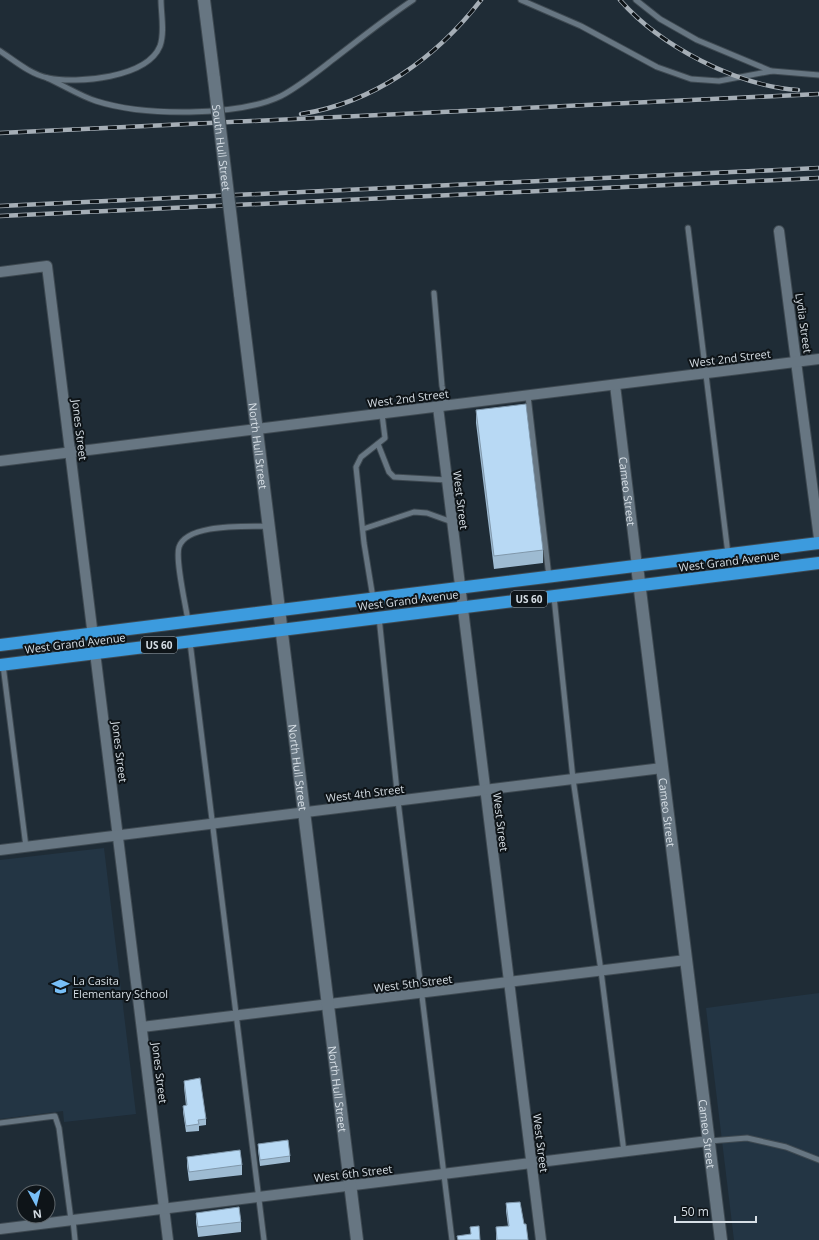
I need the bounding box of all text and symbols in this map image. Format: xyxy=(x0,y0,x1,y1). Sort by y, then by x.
street label: South Hull Street xyxy=(210,103,235,192)
street label: Lydia Street xyxy=(792,292,816,354)
street label: West 2nd Street xyxy=(689,346,772,370)
street label: West 2nd Street xyxy=(367,386,450,410)
street label: Jones Street xyxy=(69,398,91,461)
street label: North Hull Street xyxy=(246,402,272,490)
street label: Cameo Street xyxy=(616,456,640,527)
street label: West Street xyxy=(450,470,472,530)
street label: West Grand Avenue xyxy=(678,547,780,575)
street label: West Grand Avenue xyxy=(357,586,459,614)
road number: US 60 xyxy=(511,591,547,607)
street label: West Grand Avenue xyxy=(24,629,126,657)
road number: US 60 xyxy=(141,637,177,653)
street label: Jones Street xyxy=(109,720,131,783)
street label: North Hull Street xyxy=(286,723,311,812)
street label: Cameo Street xyxy=(656,777,679,848)
street label: West 4th Street xyxy=(325,781,405,805)
street label: West Street xyxy=(490,792,512,852)
street label: West 5th Street xyxy=(373,971,453,995)
place label: La Casita Elementary School xyxy=(73,973,168,1001)
school or university icon: La Casita Elementary School xyxy=(50,976,70,996)
street label: Jones Street xyxy=(149,1041,171,1104)
street label: North Hull Street xyxy=(326,1045,351,1133)
street label: Cameo Street xyxy=(696,1098,720,1169)
street label: West Street xyxy=(530,1113,552,1173)
street label: West 6th Street xyxy=(313,1161,393,1185)
north arrow xyxy=(16,1184,56,1224)
scale bar xyxy=(675,1198,756,1224)
text: 50 m xyxy=(681,1203,709,1220)
text: N xyxy=(32,1206,43,1222)

